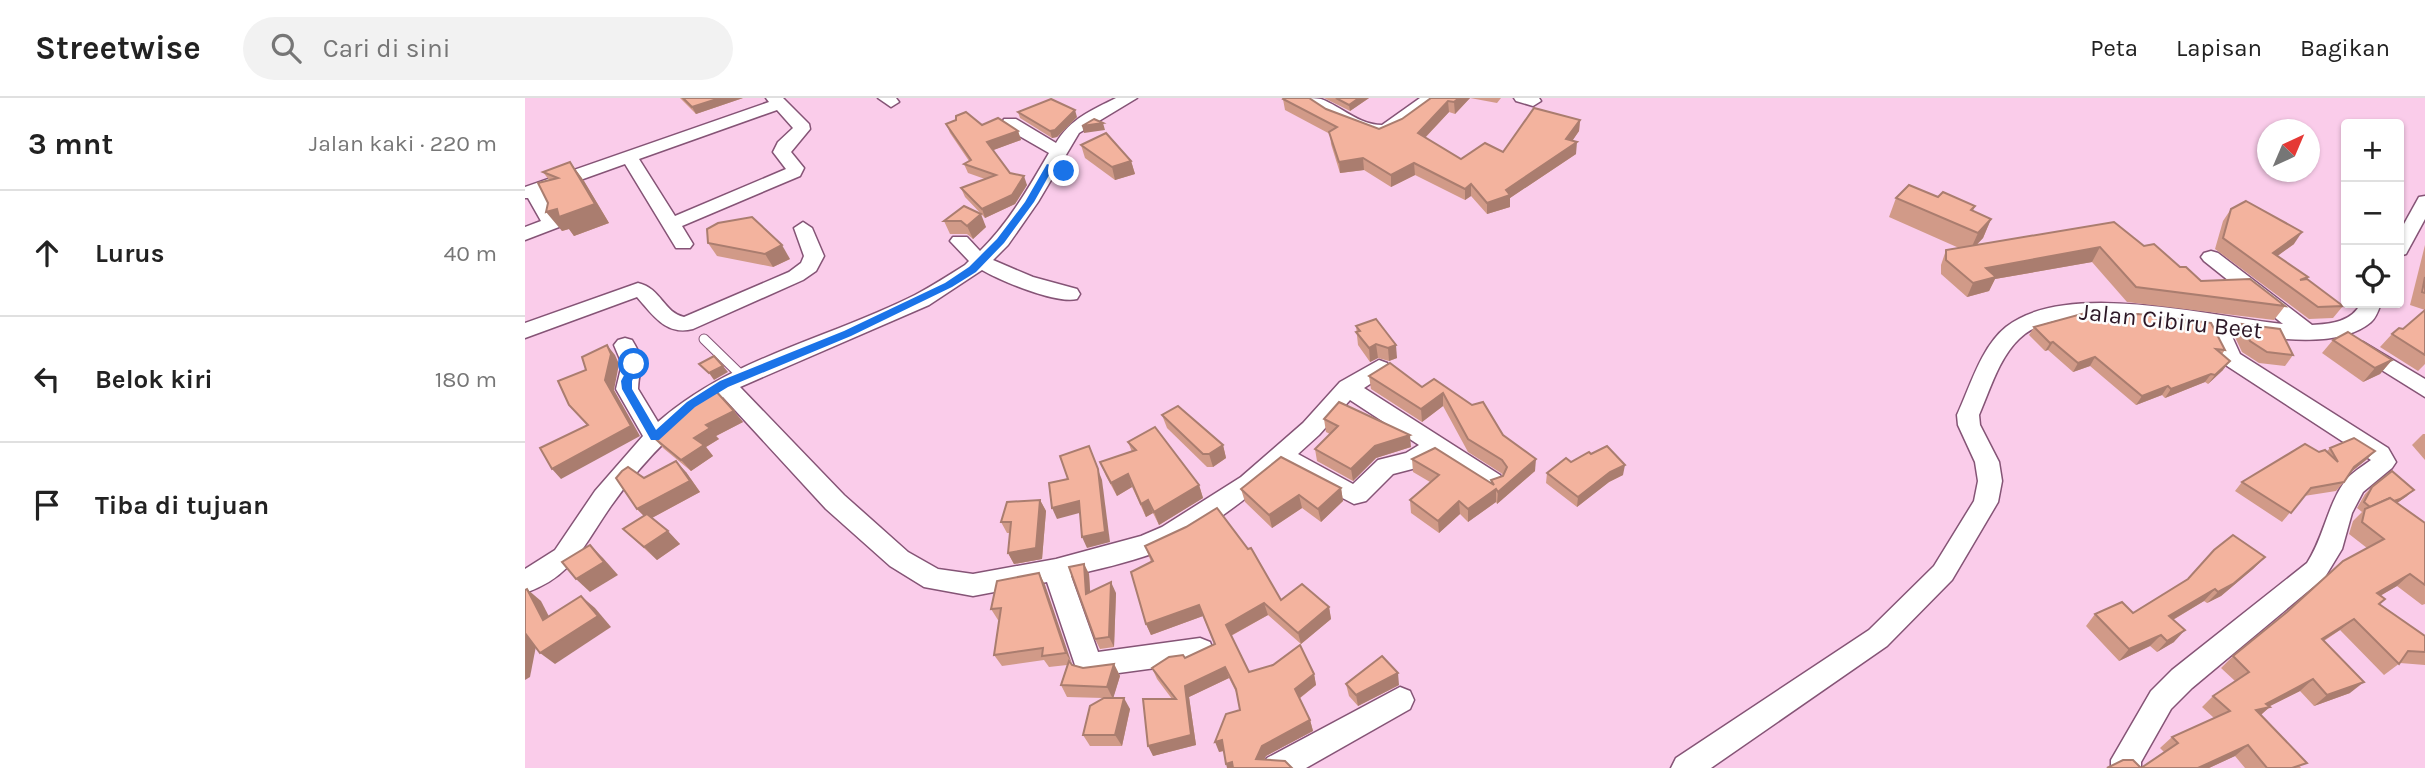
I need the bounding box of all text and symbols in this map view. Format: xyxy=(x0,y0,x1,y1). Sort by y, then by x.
search box xyxy=(243,17,733,80)
text: Streetwise xyxy=(35,29,201,67)
icon: search xyxy=(267,29,305,67)
text: Cari di sini xyxy=(323,33,451,64)
text: Peta xyxy=(2090,34,2138,62)
text: Lapisan xyxy=(2176,34,2262,62)
text: Bagikan xyxy=(2300,34,2390,62)
north arrow xyxy=(2257,119,2320,182)
map controls xyxy=(2341,119,2404,308)
button: + xyxy=(2341,119,2404,182)
text: 3 mnt xyxy=(28,126,113,162)
text: Jalan kaki · 220 m xyxy=(309,130,497,157)
route end xyxy=(1048,155,1079,186)
button: − xyxy=(2341,182,2404,245)
icon: ahead xyxy=(28,234,66,272)
text: Lurus xyxy=(95,238,164,269)
text: 40 m xyxy=(444,240,497,267)
button: locate xyxy=(2341,245,2404,308)
street label: Jalan Cibiru Beet xyxy=(2078,297,2264,345)
route start xyxy=(618,348,649,379)
icon: left xyxy=(28,360,66,398)
text: Belok kiri xyxy=(95,364,213,395)
text: 180 m xyxy=(435,366,497,393)
icon: arrive xyxy=(28,486,66,524)
text: Tiba di tujuan xyxy=(95,490,269,521)

